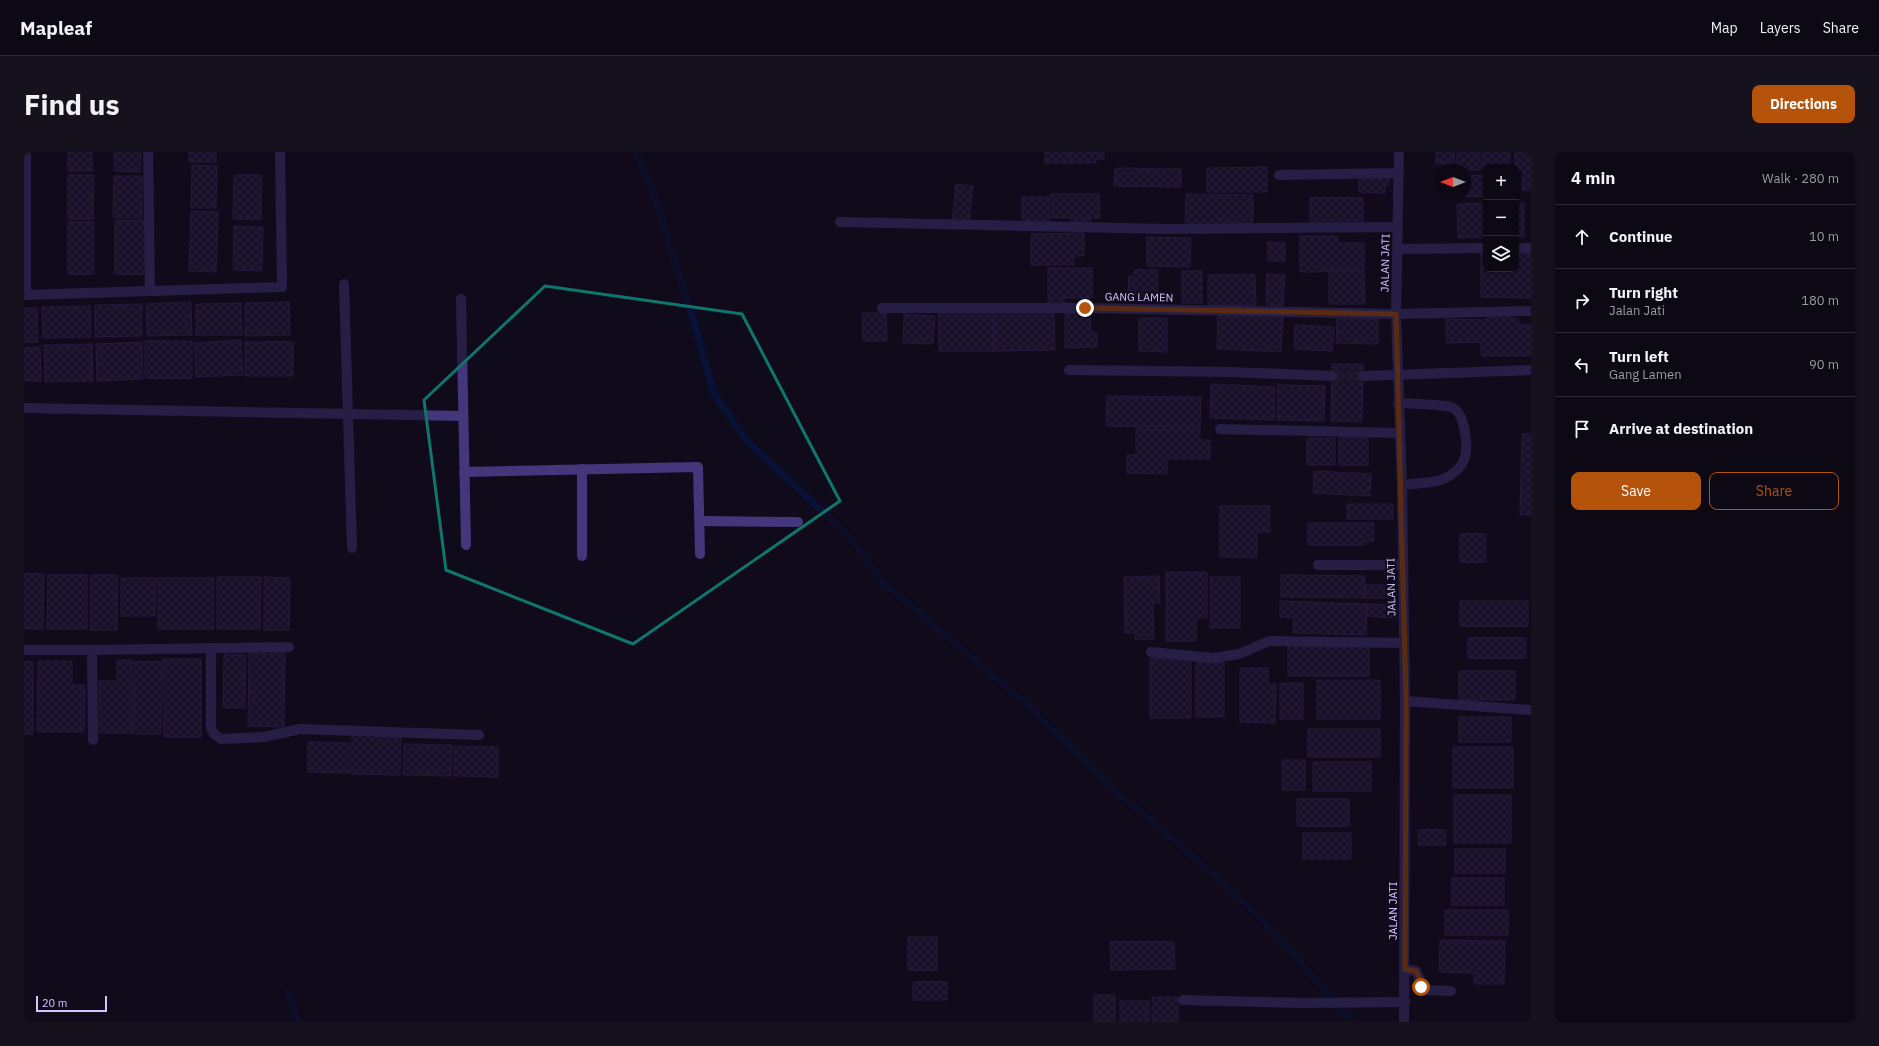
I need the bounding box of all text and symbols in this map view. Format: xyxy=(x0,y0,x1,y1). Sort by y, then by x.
text: Mapleaf xyxy=(20,16,92,40)
text: Map xyxy=(1711,19,1738,37)
text: Layers xyxy=(1760,19,1801,37)
text: Share xyxy=(1823,19,1859,37)
button: Directions xyxy=(1752,85,1855,123)
text: Find us xyxy=(24,86,120,123)
north arrow xyxy=(1435,164,1471,200)
map controls xyxy=(1483,164,1519,272)
button: + xyxy=(1483,164,1519,200)
text: 4 min xyxy=(1571,167,1615,189)
text: Walk · 280 m xyxy=(1762,170,1839,187)
button: − xyxy=(1483,200,1519,236)
icon: ahead xyxy=(1571,226,1593,248)
text: Continue xyxy=(1609,227,1673,246)
text: 10 m xyxy=(1809,228,1839,245)
street label: JALAN JATI xyxy=(1377,234,1393,292)
button: layers xyxy=(1483,236,1519,272)
text: Turn right xyxy=(1609,283,1678,302)
street label: GANG LAMEN xyxy=(1105,289,1173,305)
icon: right xyxy=(1571,290,1593,312)
text: 180 m xyxy=(1801,292,1839,309)
route end xyxy=(1076,299,1094,317)
text: Jalan Jati xyxy=(1609,302,1665,319)
text: Turn left xyxy=(1609,347,1669,366)
icon: left xyxy=(1571,354,1593,376)
text: 90 m xyxy=(1809,356,1839,373)
text: Gang Lamen xyxy=(1609,366,1682,383)
icon: arrive xyxy=(1571,418,1593,440)
text: Arrive at destination xyxy=(1609,419,1753,438)
button: Save xyxy=(1571,472,1701,510)
button: Share xyxy=(1709,472,1839,510)
street label: JALAN JATI xyxy=(1383,558,1399,616)
street label: JALAN JATI xyxy=(1386,882,1400,940)
route start xyxy=(1412,978,1430,996)
scale bar xyxy=(36,994,107,1013)
text: 20 m xyxy=(42,996,67,1010)

